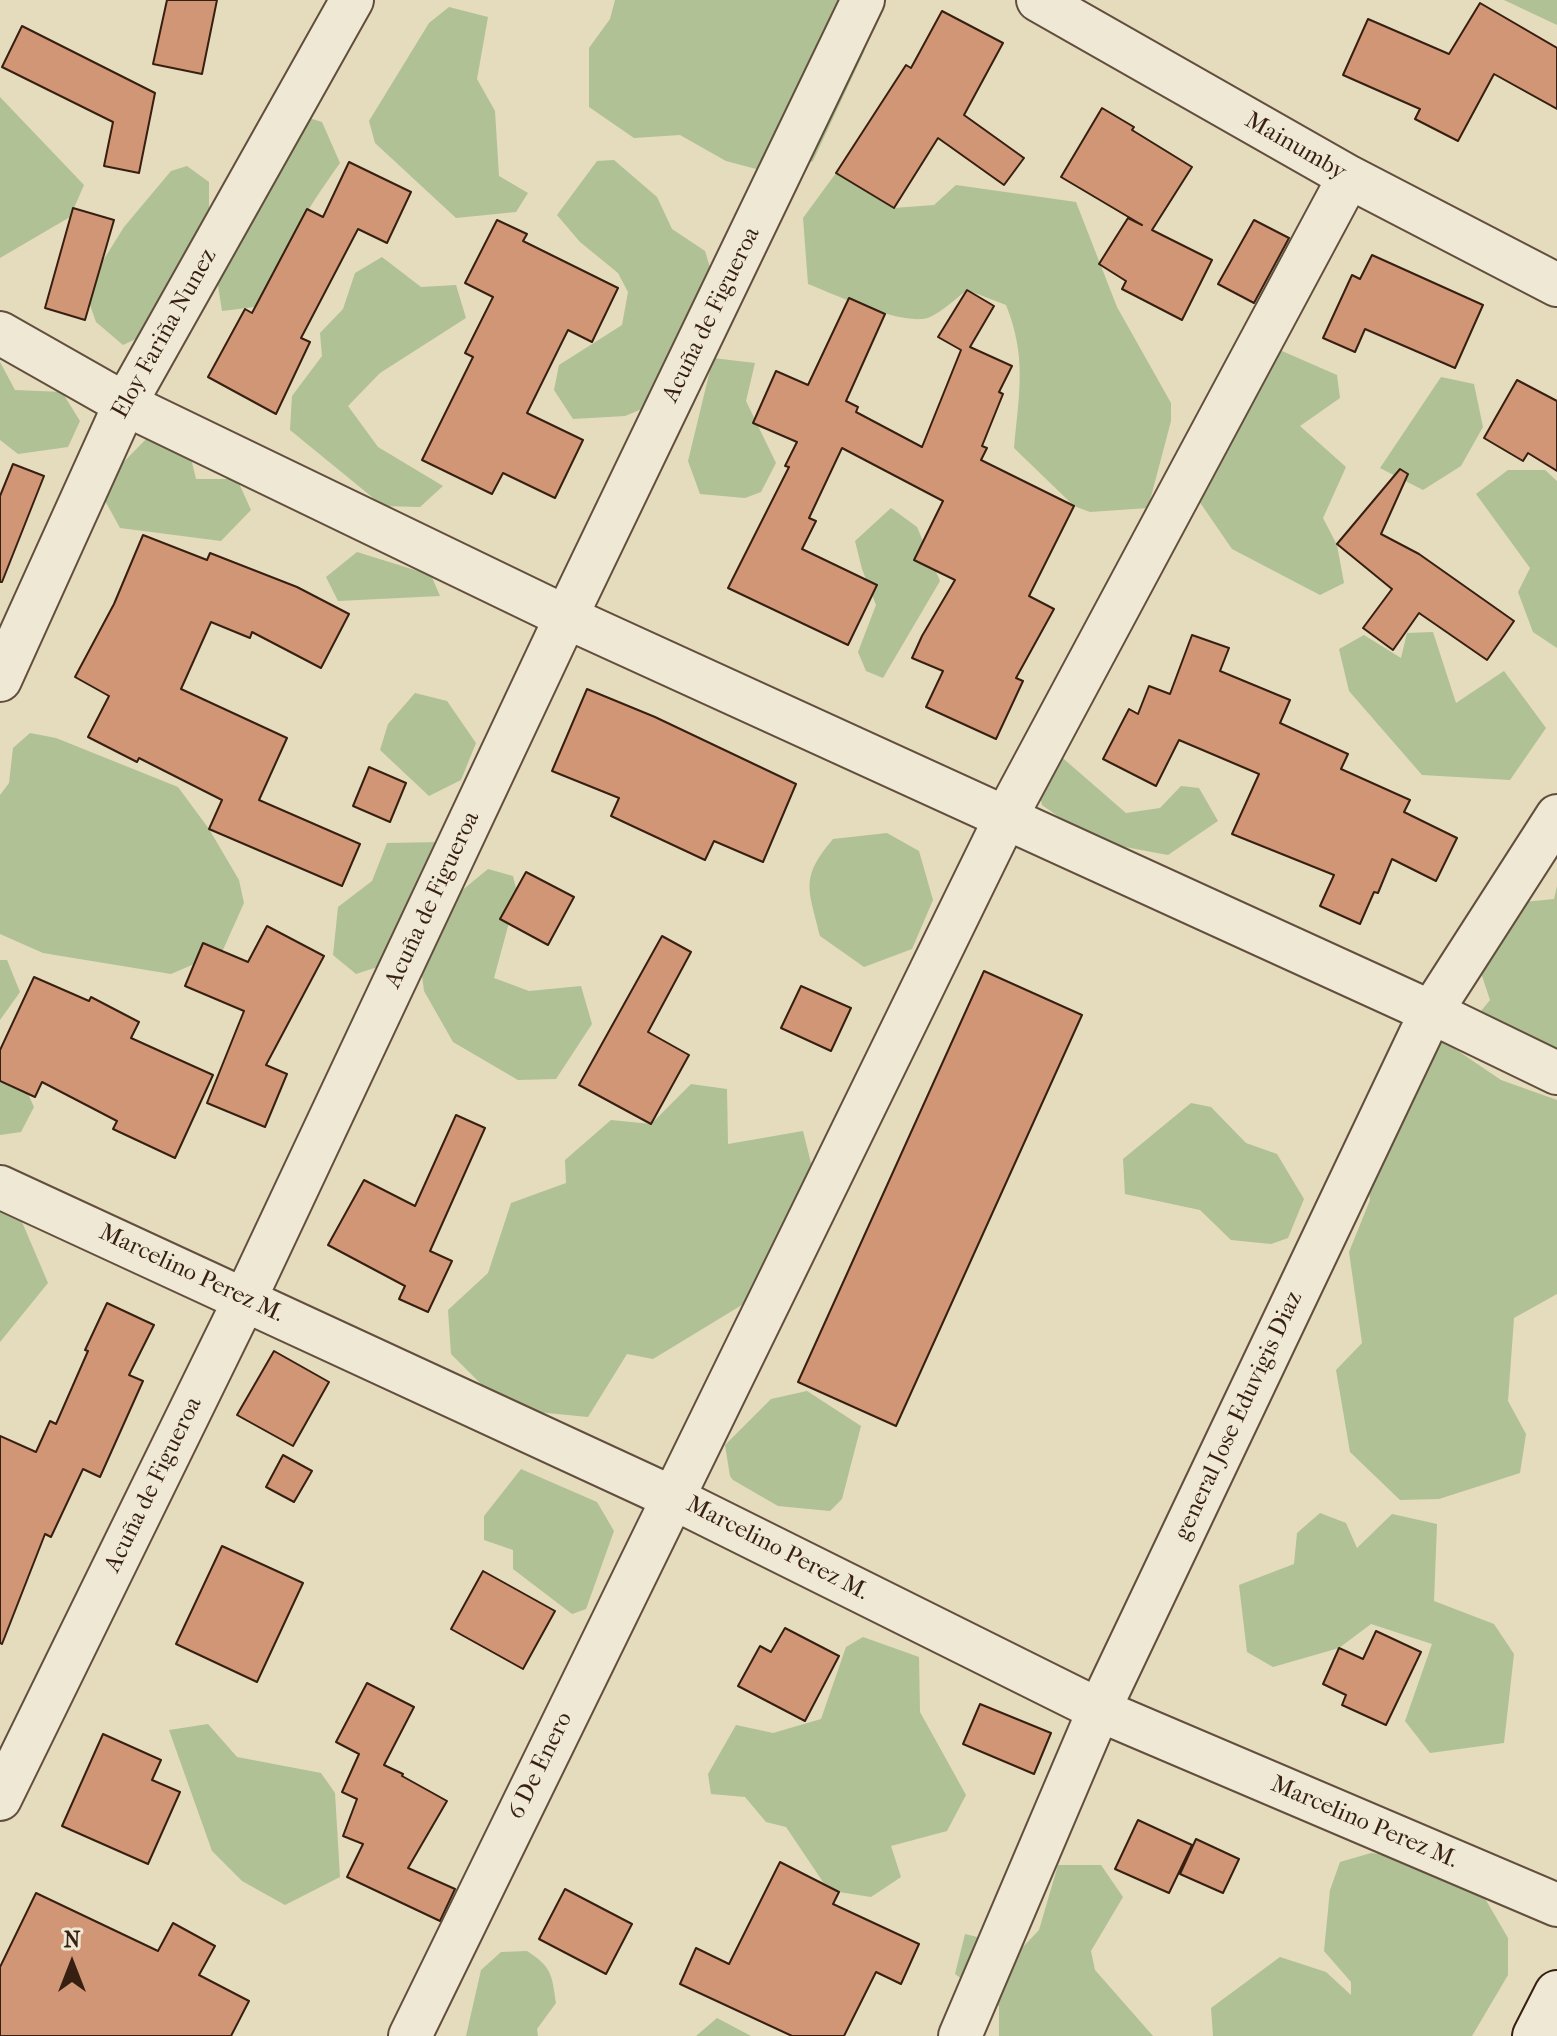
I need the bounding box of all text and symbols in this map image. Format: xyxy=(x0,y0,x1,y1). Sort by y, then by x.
street label: Mainumby xyxy=(1239,107,1351,187)
street label: Acuña de Figueroa xyxy=(657,223,767,407)
street label: Eloy Fariña Nunez xyxy=(106,244,224,424)
street label: Acuña de Figueroa xyxy=(379,807,487,993)
street label: Marcelino Perez M. xyxy=(94,1219,288,1329)
street label: general Jose Eduvigis Diaz xyxy=(1169,1287,1309,1545)
street label: Acuña de Figueroa xyxy=(99,1393,209,1577)
street label: Marcelino Perez M. xyxy=(681,1491,873,1607)
street label: 6 De Enero xyxy=(503,1708,579,1824)
street label: Marcelino Perez M. xyxy=(1266,1771,1462,1875)
north arrow xyxy=(32,1924,112,2004)
text: N xyxy=(64,1927,80,1953)

